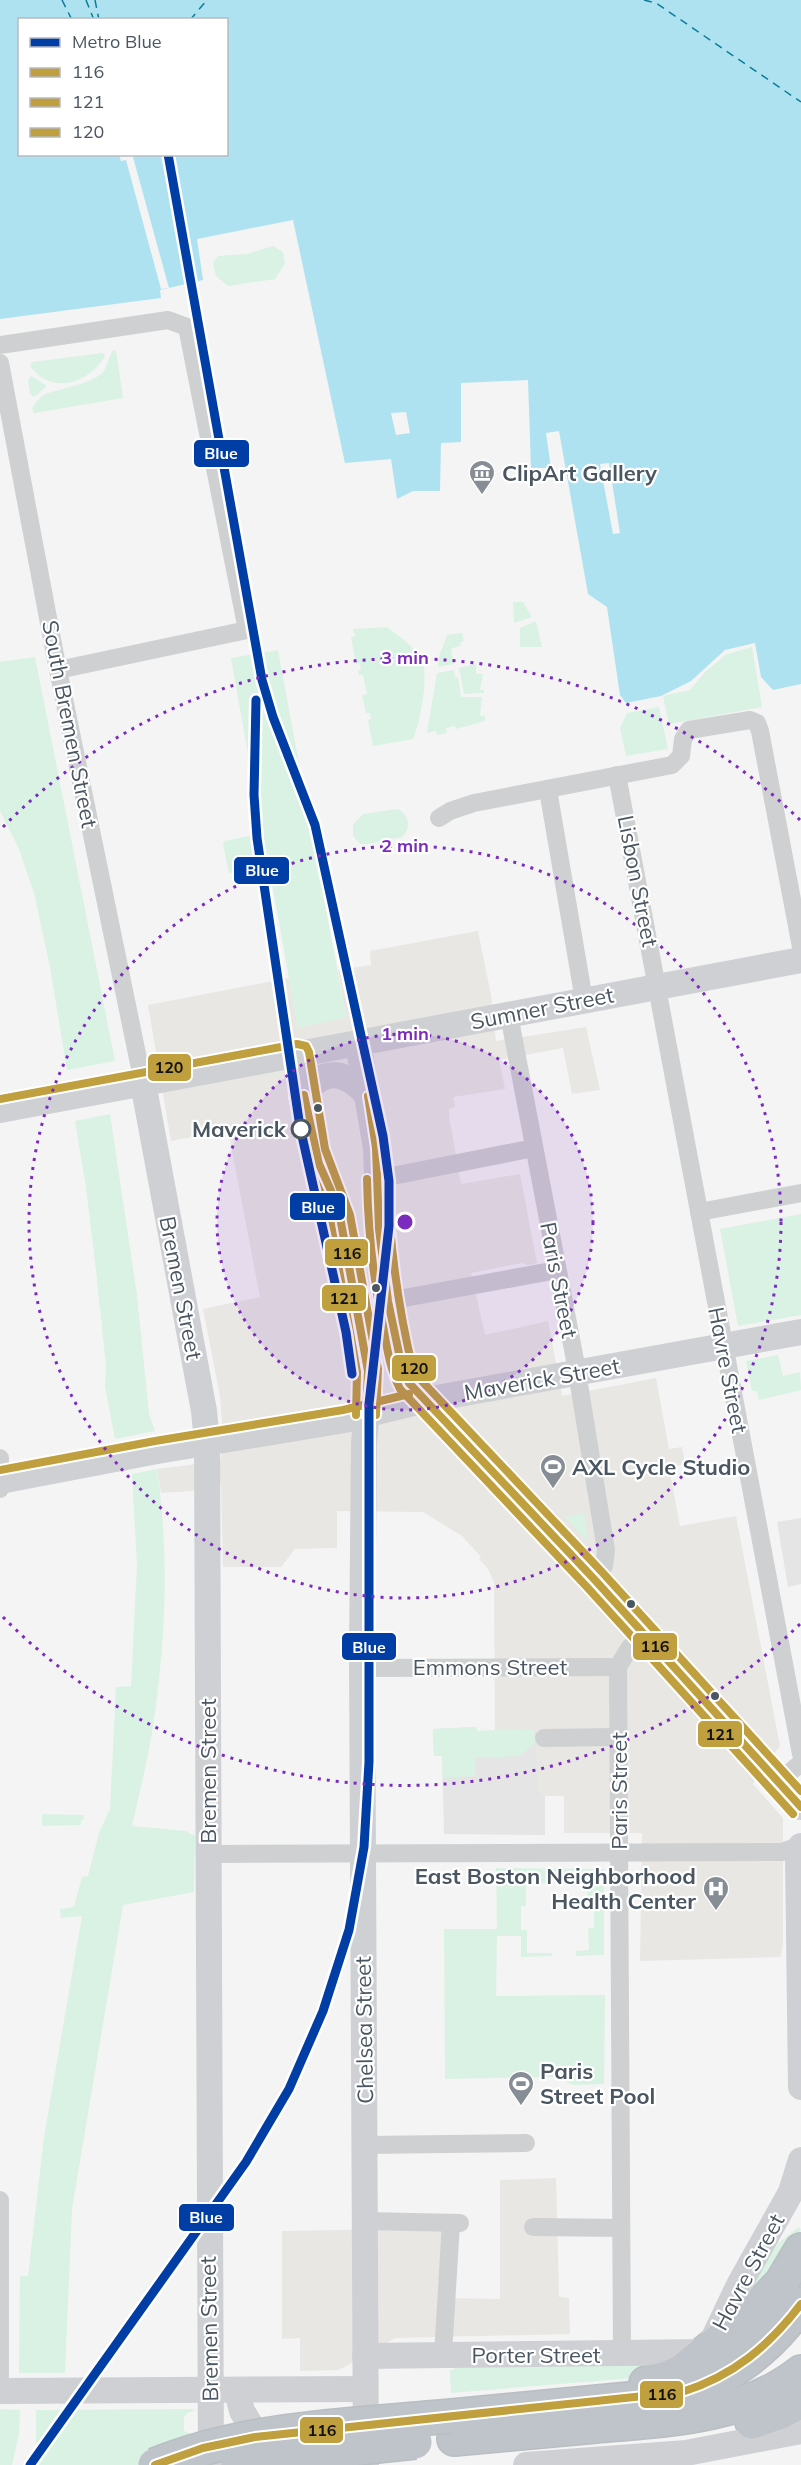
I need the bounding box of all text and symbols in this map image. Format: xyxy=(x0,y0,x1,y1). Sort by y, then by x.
legend xyxy=(18,18,228,156)
text: Metro Blue xyxy=(72,30,162,53)
text: 116 xyxy=(72,60,104,83)
text: 121 xyxy=(72,90,104,113)
text: 120 xyxy=(72,120,104,143)
line badge: Blue xyxy=(193,439,250,468)
text: Blue xyxy=(204,443,238,463)
museum icon: ClipArt Gallery xyxy=(467,458,497,496)
place label: ClipArt Gallery xyxy=(502,459,657,487)
street label: South Bremen Street xyxy=(36,618,104,830)
text: 3 min xyxy=(381,646,429,669)
street label: Lisbon Street xyxy=(612,813,665,949)
text: 2 min xyxy=(381,834,429,857)
line badge: Blue xyxy=(233,856,290,885)
text: Blue xyxy=(245,860,279,880)
street label: Sumner Street xyxy=(468,980,616,1036)
text: 1 min xyxy=(381,1022,429,1045)
line badge: 120 xyxy=(147,1053,192,1082)
text: 120 xyxy=(155,1057,183,1077)
unlabelled marker xyxy=(312,1102,324,1114)
place label: Maverick xyxy=(192,1115,287,1143)
marker: Maverick xyxy=(291,1119,311,1139)
line badge: Blue xyxy=(289,1192,346,1221)
text: Blue xyxy=(301,1197,335,1217)
centre of rings xyxy=(395,1212,415,1232)
street label: Bremen Street xyxy=(153,1214,209,1362)
street label: Paris Street xyxy=(534,1220,584,1341)
line badge: 116 xyxy=(324,1238,369,1267)
text: 116 xyxy=(333,1243,362,1263)
unlabelled marker xyxy=(370,1282,382,1294)
line badge: 121 xyxy=(321,1284,367,1312)
text: 121 xyxy=(330,1288,358,1308)
street label: Havre Street xyxy=(702,1304,754,1436)
street label: Maverick Street xyxy=(462,1351,622,1406)
line badge: 120 xyxy=(391,1354,437,1382)
text: 120 xyxy=(400,1358,428,1378)
sports icon: AXL Cycle Studio xyxy=(538,1452,568,1490)
place label: AXL Cycle Studio xyxy=(572,1453,750,1481)
unlabelled marker xyxy=(625,1598,637,1610)
line badge: Blue xyxy=(341,1632,397,1661)
line badge: 116 xyxy=(632,1632,678,1661)
text: 116 xyxy=(641,1636,670,1656)
text: Blue xyxy=(352,1637,386,1657)
street label: Emmons Street xyxy=(413,1653,568,1681)
unlabelled marker xyxy=(709,1690,721,1702)
street label: Bremen Street xyxy=(194,1698,222,1844)
line badge: 121 xyxy=(697,1720,743,1748)
text: 121 xyxy=(706,1724,734,1744)
street label: Paris Street xyxy=(605,1732,633,1850)
place label: East Boston Neighborhood Health Center xyxy=(415,1862,696,1915)
hospital icon: East Boston Neighborhood Health Center xyxy=(701,1874,731,1912)
street label: Chelsea Street xyxy=(349,1956,379,2104)
place label: Paris Street Pool xyxy=(540,2057,655,2110)
sports icon: Paris Street Pool xyxy=(506,2069,536,2107)
line badge: Blue xyxy=(178,2203,235,2232)
text: Blue xyxy=(189,2207,223,2227)
street label: Havre Street xyxy=(706,2209,791,2335)
street label: Bremen Street xyxy=(194,2256,224,2402)
street label: Porter Street xyxy=(471,2341,601,2369)
line badge: 116 xyxy=(639,2380,684,2409)
text: 116 xyxy=(648,2384,677,2404)
line badge: 116 xyxy=(299,2416,344,2444)
text: 116 xyxy=(308,2420,337,2440)

